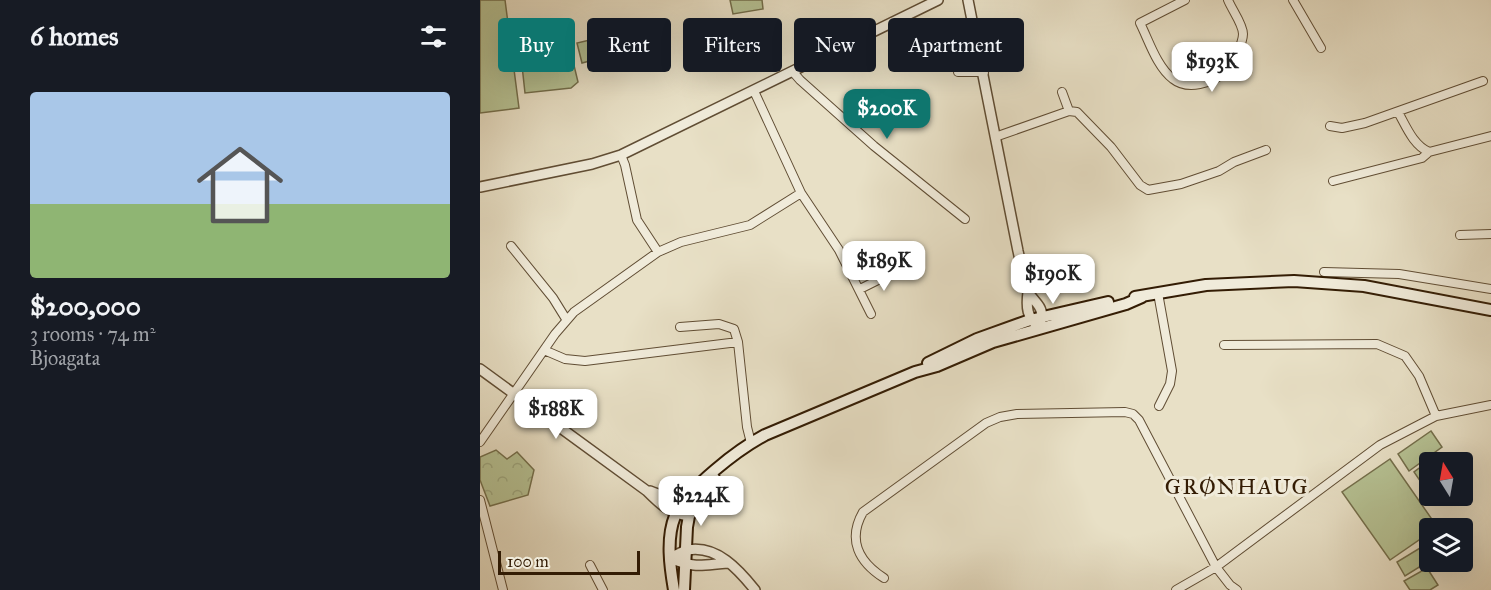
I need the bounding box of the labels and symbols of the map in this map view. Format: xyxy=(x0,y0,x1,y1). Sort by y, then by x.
pin: $193K xyxy=(1170,42,1254,93)
pin: $200K xyxy=(845,89,929,140)
pin: $189K xyxy=(842,241,926,292)
pin: $190K xyxy=(1011,254,1095,305)
pin: $188K xyxy=(514,389,598,440)
north arrow xyxy=(1419,452,1473,506)
district label: GRØNHAUG xyxy=(1165,473,1309,500)
pin: $224K xyxy=(659,476,743,527)
scale bar xyxy=(498,548,640,576)

